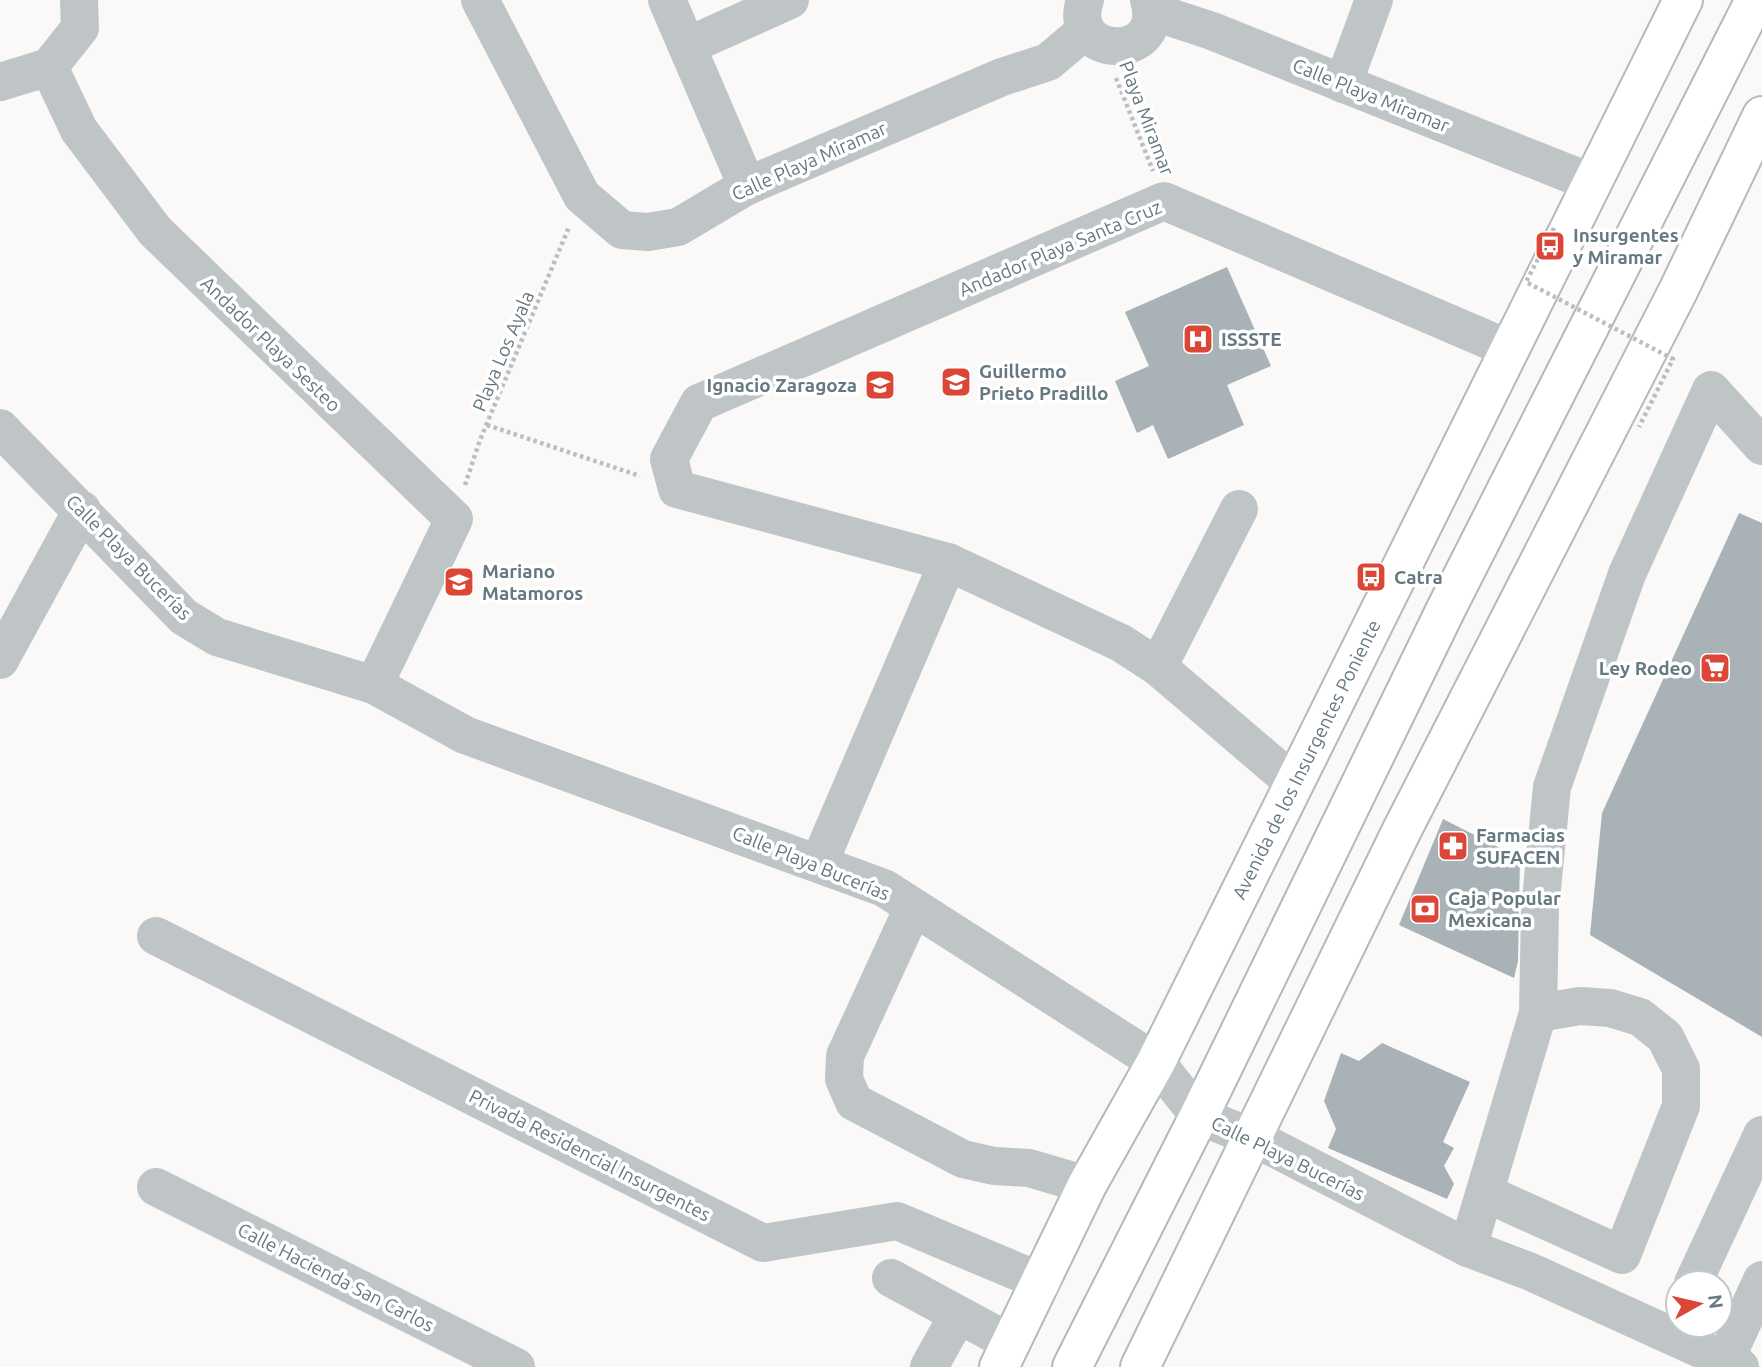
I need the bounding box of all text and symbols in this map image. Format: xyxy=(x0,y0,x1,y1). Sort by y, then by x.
street label: Calle Playa Miramar xyxy=(1289,54,1453,136)
street label: Playa Miramar xyxy=(1115,58,1179,178)
street label: Calle Playa Miramar xyxy=(728,117,890,205)
street label: Andador Playa Santa Cruz xyxy=(955,195,1165,301)
place label: Insurgentes y Miramar xyxy=(1573,224,1679,268)
bus stop icon: Insurgentes y Miramar xyxy=(1533,229,1567,263)
street label: Andador Playa Sesteo xyxy=(197,272,345,416)
street label: Playa Los Ayala xyxy=(468,287,538,415)
hospital icon: ISSSTE xyxy=(1181,322,1215,356)
place label: ISSSTE xyxy=(1221,328,1282,350)
place label: Guillermo Prieto Pradillo xyxy=(979,360,1109,404)
school or university icon: Guillermo Prieto Pradillo xyxy=(939,365,973,399)
school or university icon: Ignacio Zaragoza xyxy=(863,368,897,402)
place label: Ignacio Zaragoza xyxy=(706,374,857,396)
street label: Calle Playa Bucerías xyxy=(62,490,196,624)
place label: Mariano Matamoros xyxy=(482,560,583,604)
bus stop icon: Catra xyxy=(1354,560,1388,594)
school or university icon: Mariano Matamoros xyxy=(442,565,476,599)
place label: Catra xyxy=(1394,566,1443,588)
street label: Avenida de los Insurgentes Poniente xyxy=(1228,616,1385,903)
supermarket icon: Ley Rodeo xyxy=(1698,651,1732,685)
place label: Ley Rodeo xyxy=(1599,657,1692,679)
street label: Calle Playa Bucerías xyxy=(729,821,893,905)
place label: Farmacias SUFACEN xyxy=(1476,824,1565,868)
pharmacy icon: Farmacias SUFACEN xyxy=(1436,829,1470,863)
place label: Caja Popular Mexicana xyxy=(1448,887,1561,931)
bank icon: Caja Popular Mexicana xyxy=(1408,892,1442,926)
street label: Privada Residencial Insurgentes xyxy=(466,1084,714,1226)
street label: Calle Playa Bucerías xyxy=(1208,1111,1368,1205)
street label: Calle Hacienda San Carlos xyxy=(234,1218,438,1336)
north arrow xyxy=(1664,1269,1734,1339)
text: N xyxy=(1704,1293,1728,1310)

